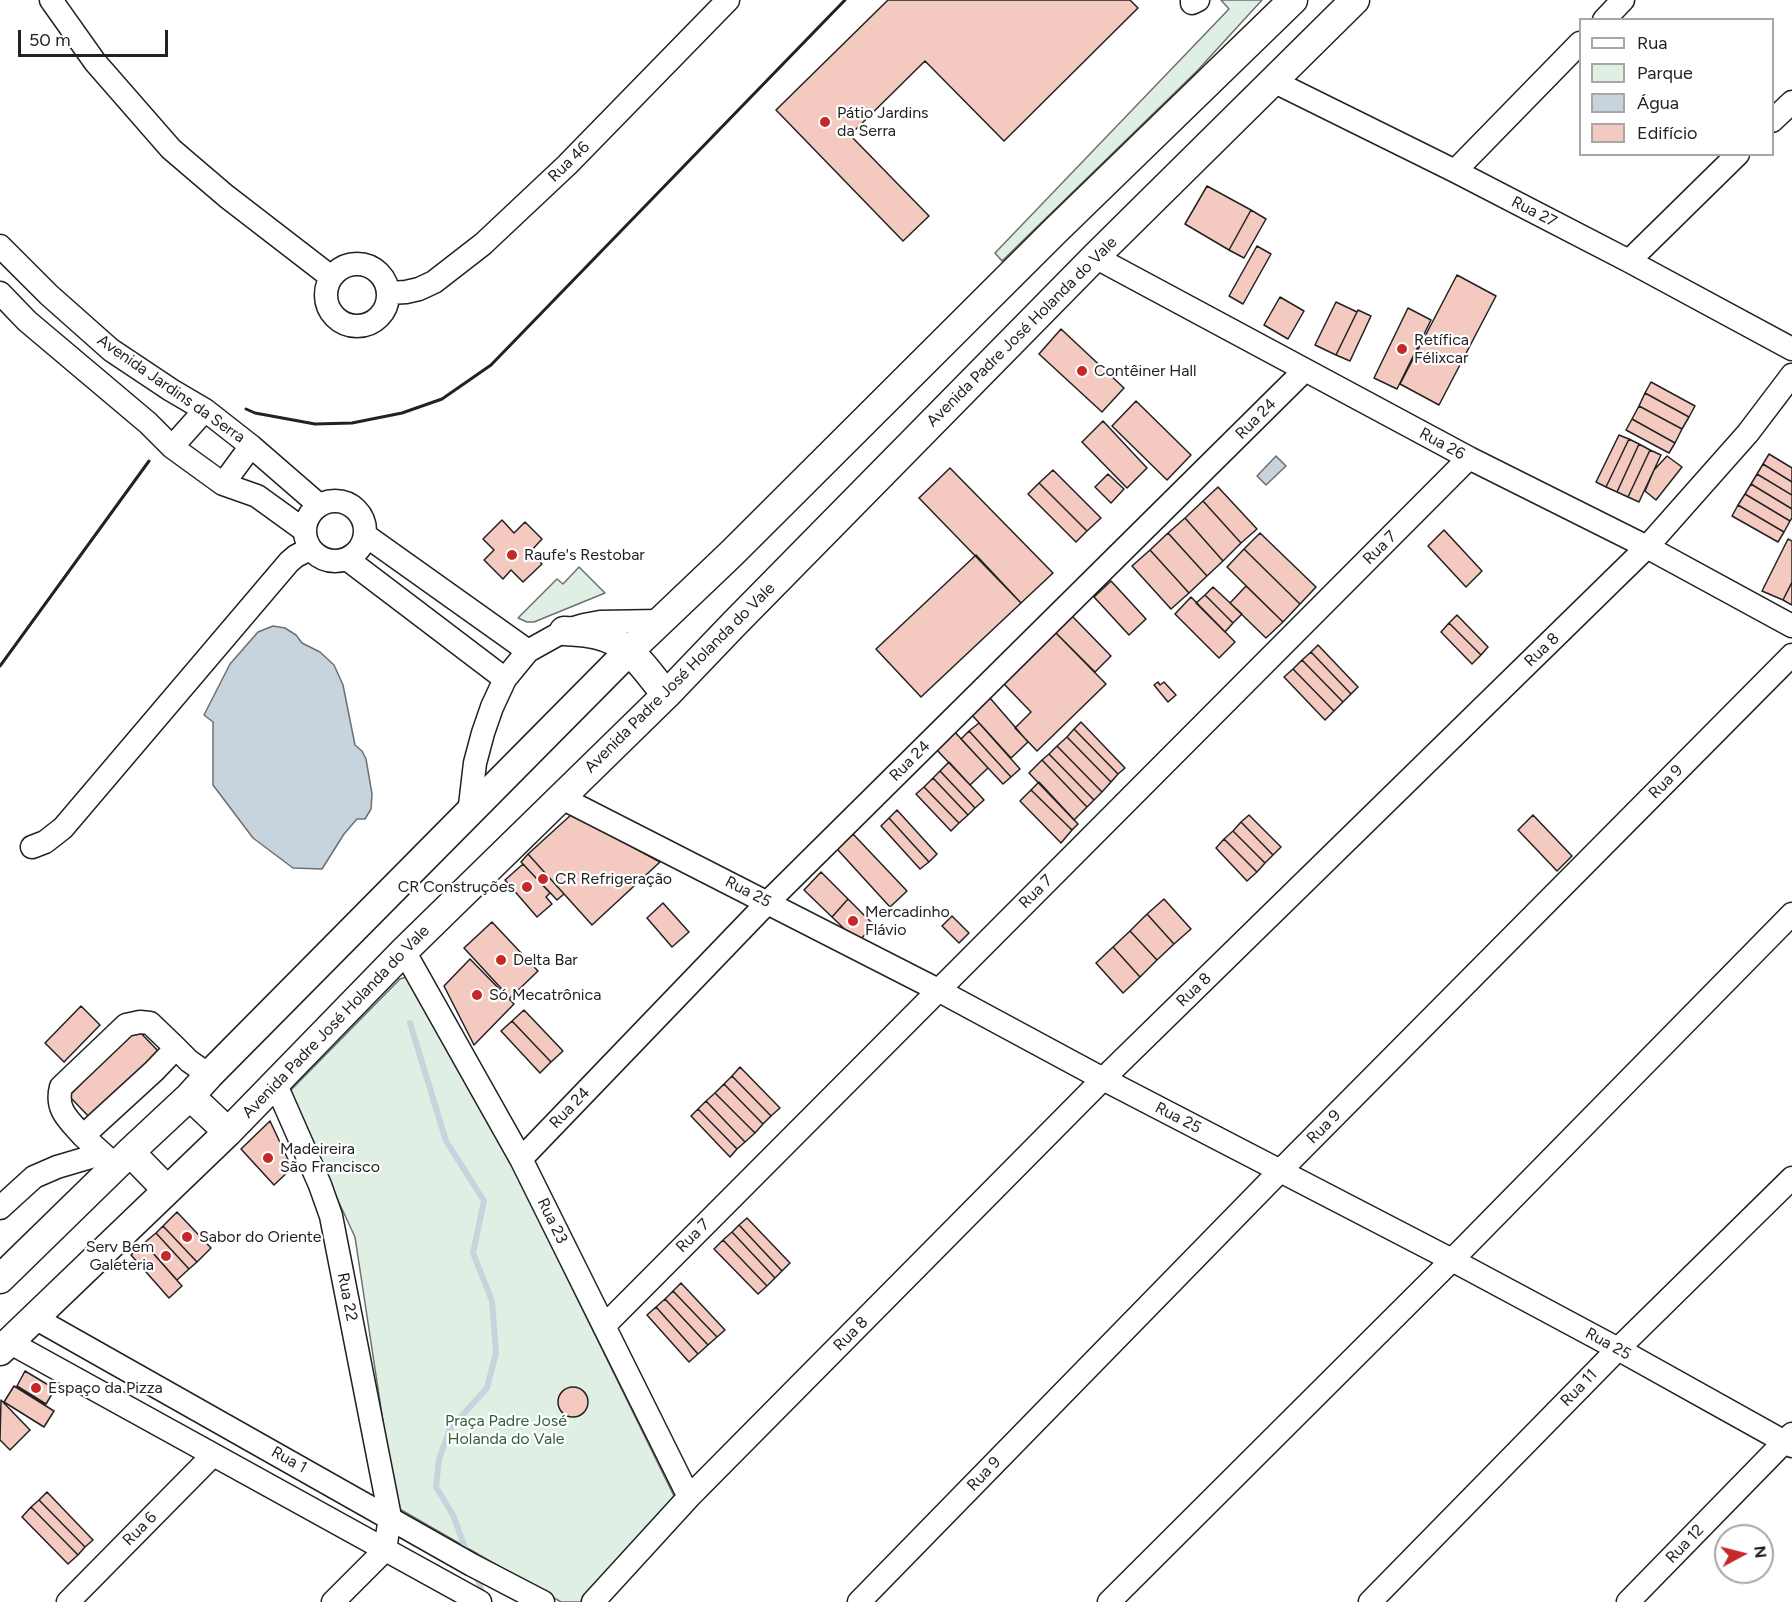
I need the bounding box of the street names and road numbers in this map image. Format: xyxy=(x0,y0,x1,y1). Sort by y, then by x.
street label: Rua 46 xyxy=(544,138,594,186)
street label: Rua 27 xyxy=(1508,192,1560,232)
street label: Avenida Padre José Holanda do Vale xyxy=(923,233,1121,431)
street label: Avenida Jardins da Serra xyxy=(93,331,249,447)
street label: Rua 24 xyxy=(1232,395,1280,443)
street label: Rua 26 xyxy=(1416,424,1468,464)
street label: Rua 7 xyxy=(1359,527,1401,569)
street label: Avenida Padre José Holanda do Vale xyxy=(581,579,779,777)
street label: Rua 8 xyxy=(1521,629,1563,671)
street label: Rua 24 xyxy=(886,737,934,785)
street label: Rua 9 xyxy=(1645,761,1687,803)
street label: Rua 7 xyxy=(1015,871,1057,913)
street label: Rua 25 xyxy=(722,872,774,912)
street label: Avenida Padre José Holanda do Vale xyxy=(238,921,434,1123)
street label: Rua 8 xyxy=(1173,969,1215,1011)
street label: Rua 24 xyxy=(546,1083,594,1133)
street label: Rua 25 xyxy=(1152,1098,1204,1138)
street label: Rua 9 xyxy=(1303,1106,1345,1148)
street label: Rua 23 xyxy=(533,1195,571,1247)
street label: Rua 7 xyxy=(672,1215,714,1257)
street label: Rua 22 xyxy=(333,1271,361,1323)
street label: Rua 8 xyxy=(830,1313,872,1355)
street label: Rua 25 xyxy=(1582,1324,1634,1364)
street label: Rua 11 xyxy=(1557,1365,1601,1411)
street label: Rua 1 xyxy=(268,1442,310,1478)
street label: Rua 9 xyxy=(963,1453,1005,1495)
street label: Rua 6 xyxy=(119,1508,161,1550)
street label: Rua 12 xyxy=(1662,1521,1708,1567)

